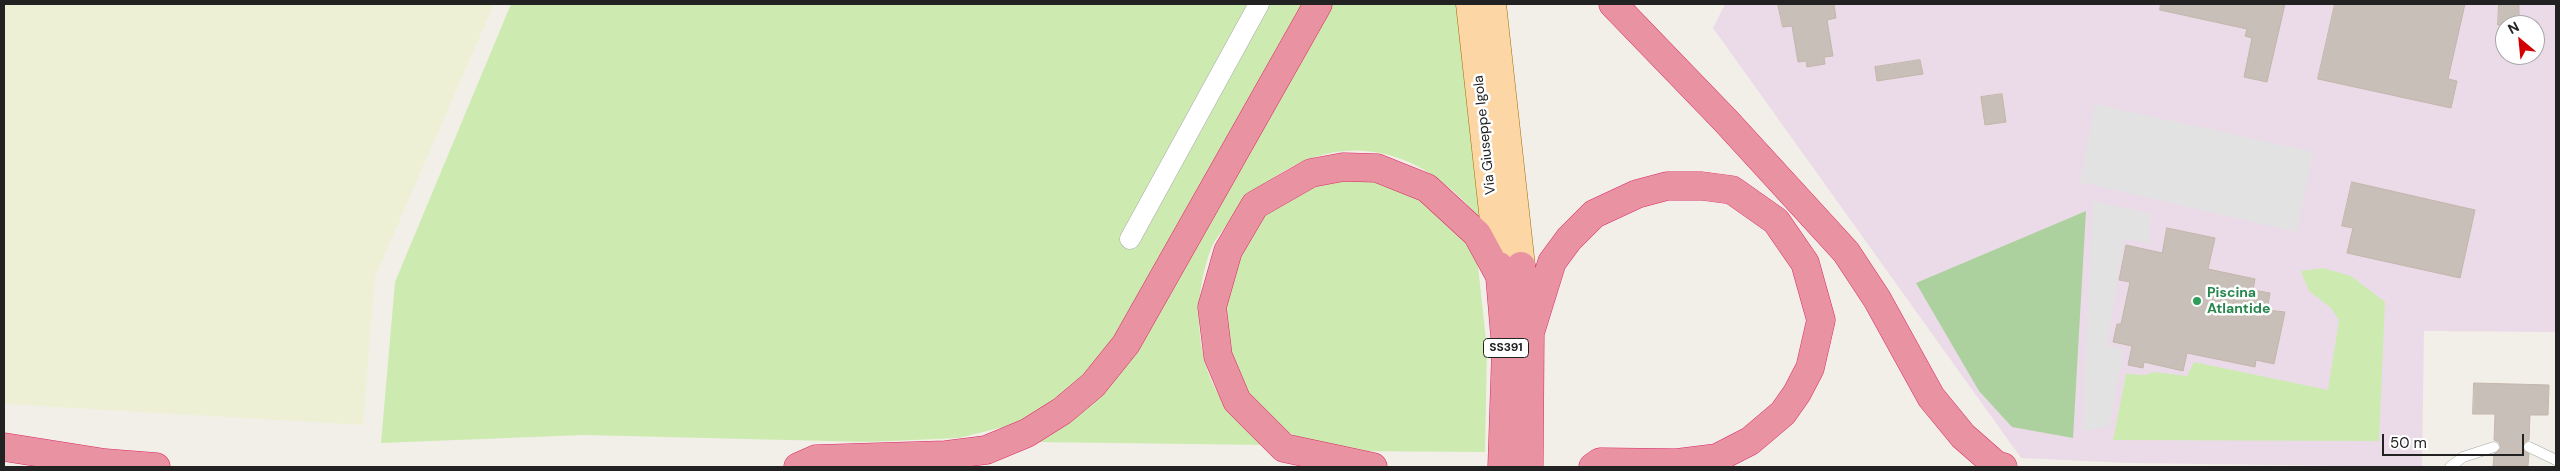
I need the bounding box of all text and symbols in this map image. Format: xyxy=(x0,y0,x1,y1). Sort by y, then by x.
north arrow xyxy=(2495,15,2545,65)
text: N xyxy=(2505,17,2522,38)
street label: Via Giuseppe Igola xyxy=(1470,74,1500,196)
place label: Piscina Atlantide xyxy=(2207,285,2270,318)
marker: Piscina Atlantide xyxy=(2191,295,2203,307)
road number: SS391 xyxy=(1484,338,1528,358)
scale bar xyxy=(2385,424,2528,456)
text: 50 m xyxy=(2390,433,2427,453)

